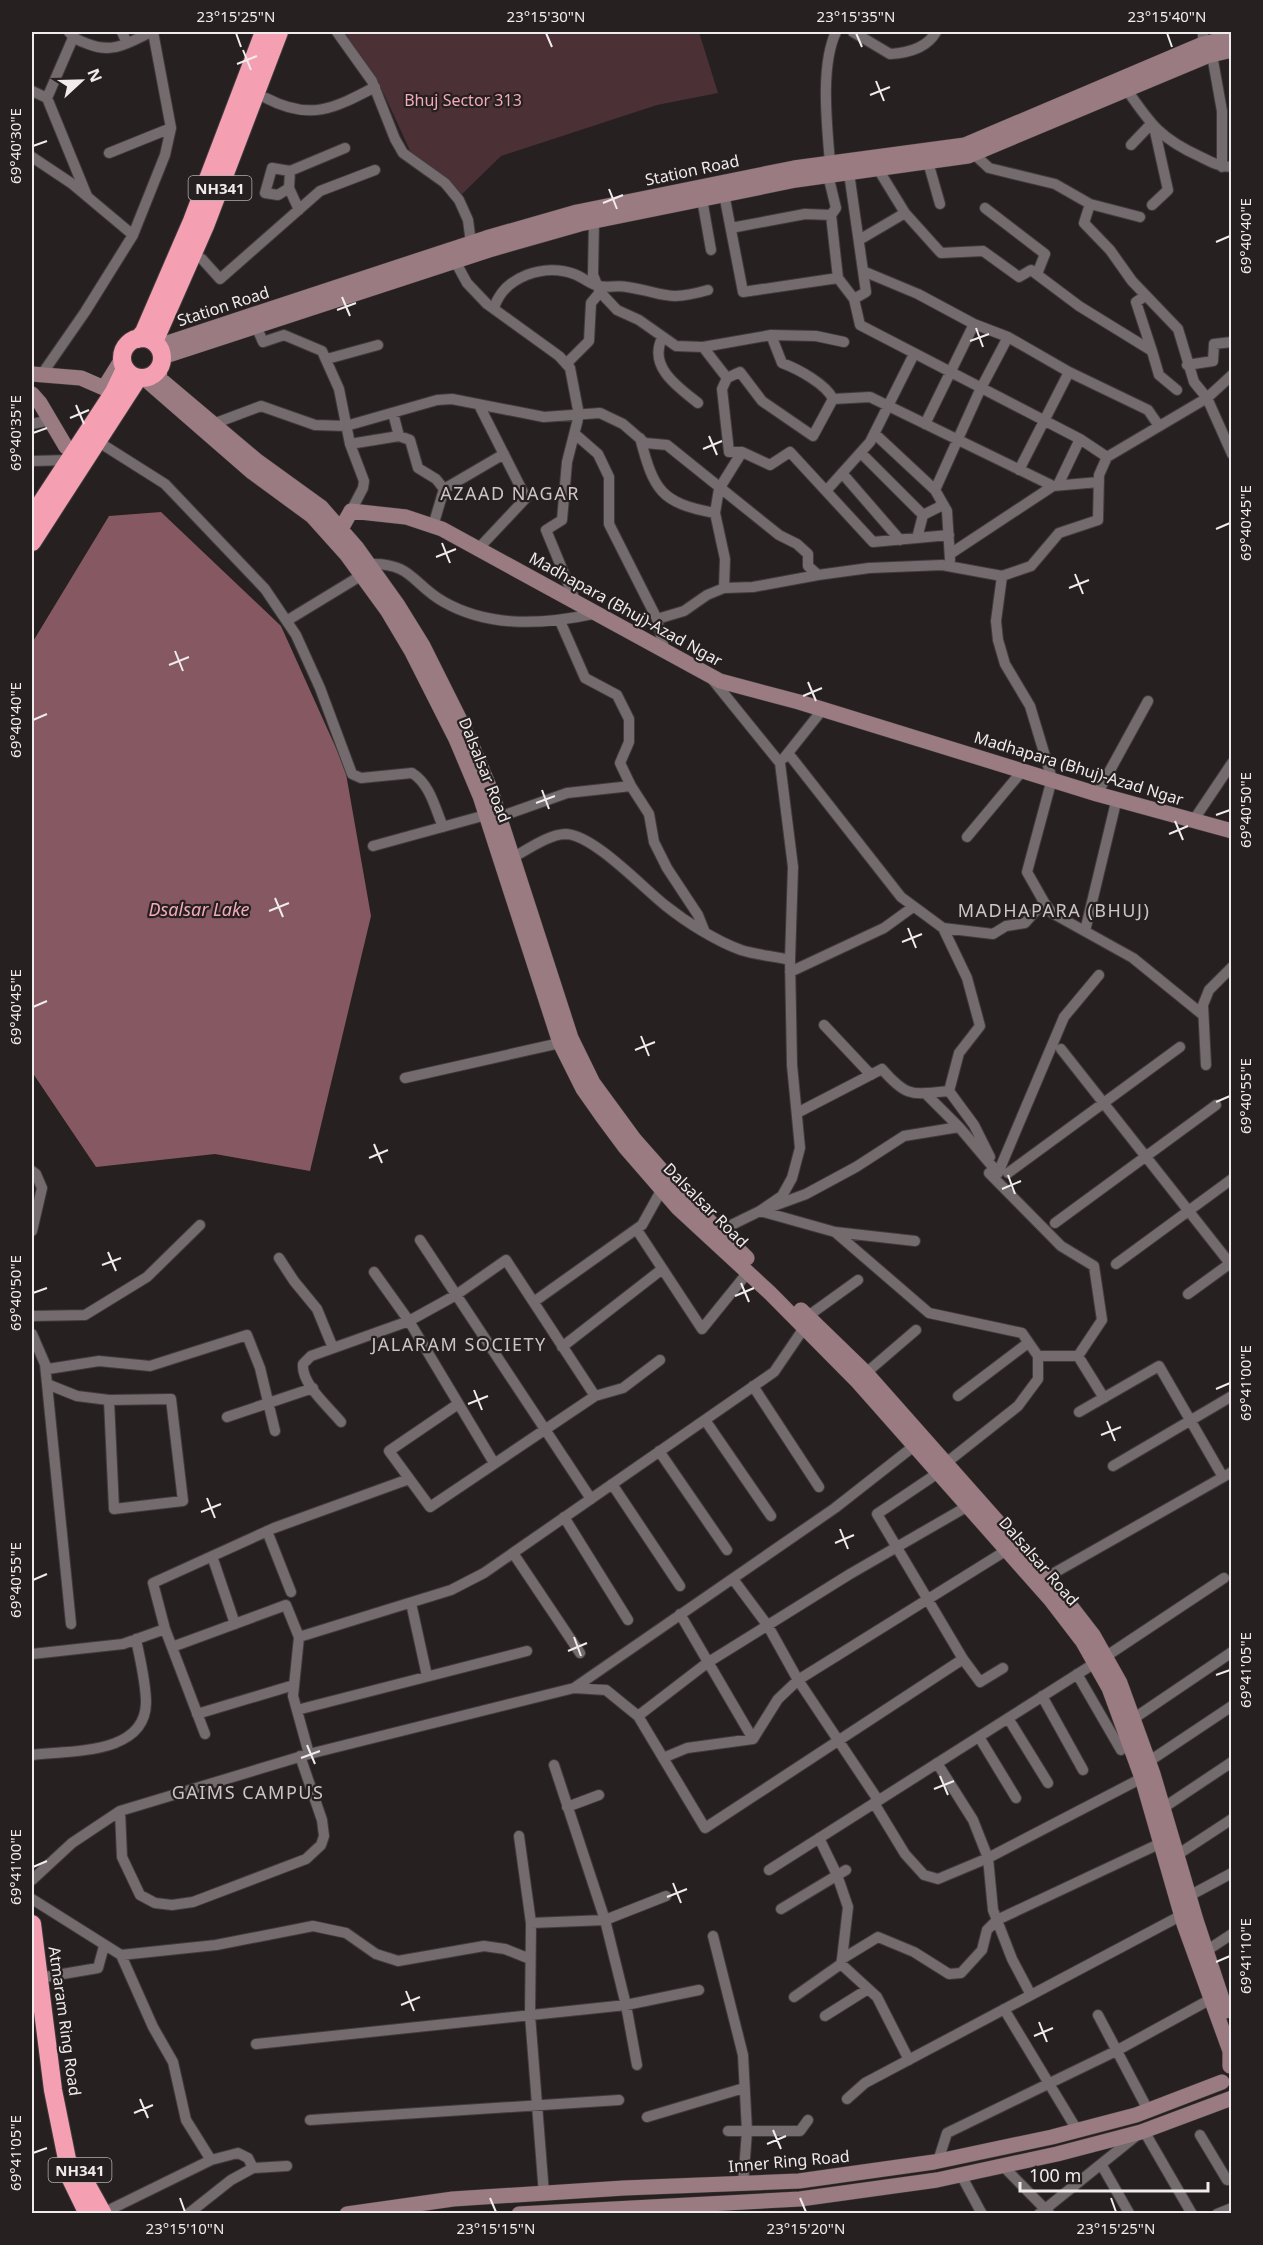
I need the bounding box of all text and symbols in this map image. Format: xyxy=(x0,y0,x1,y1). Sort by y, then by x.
text: 23°15'25"N xyxy=(197,6,275,26)
text: 23°15'30"N xyxy=(507,6,585,26)
text: 23°15'35"N xyxy=(817,6,895,26)
text: 23°15'40"N xyxy=(1128,6,1206,26)
north arrow xyxy=(51,51,111,111)
text: N xyxy=(82,65,108,86)
park label: Bhuj Sector 313 xyxy=(404,89,522,111)
text: 69°40'30"E xyxy=(5,108,25,184)
street label: Station Road xyxy=(643,149,741,191)
road number: NH341 xyxy=(188,176,252,200)
text: 69°40'40"E xyxy=(1235,198,1255,274)
street label: Station Road xyxy=(174,281,272,331)
text: 69°40'35"E xyxy=(5,395,25,471)
district label: AZAAD NAGAR xyxy=(440,481,580,505)
text: 69°40'45"E xyxy=(1235,485,1255,561)
street label: Madhapara (Bhuj)-Azad Ngar xyxy=(525,547,727,672)
text: 69°40'40"E xyxy=(5,682,25,758)
street label: Dalsalsar Road xyxy=(454,714,516,826)
street label: Madhapara (Bhuj)-Azad Ngar xyxy=(972,726,1187,810)
text: 69°40'50"E xyxy=(1235,772,1255,848)
water label: Dsalsar Lake xyxy=(149,897,249,921)
district label: MADHAPARA (BHUJ) xyxy=(958,898,1150,922)
text: 69°40'45"E xyxy=(5,969,25,1045)
text: 69°40'55"E xyxy=(1235,1058,1255,1134)
street label: Dalsalsar Road xyxy=(659,1158,753,1252)
text: 69°40'50"E xyxy=(5,1255,25,1331)
district label: JALARAM SOCIETY xyxy=(369,1332,547,1356)
text: 69°41'00"E xyxy=(1235,1345,1255,1421)
street label: Dalsalsar Road xyxy=(994,1512,1084,1610)
text: 69°40'55"E xyxy=(5,1542,25,1618)
text: 69°41'05"E xyxy=(1235,1632,1255,1708)
district label: GAIMS CAMPUS xyxy=(172,1780,324,1804)
text: 69°41'00"E xyxy=(5,1829,25,1905)
text: 69°41'10"E xyxy=(1235,1918,1255,1994)
street label: Atmaram Ring Road xyxy=(44,1945,86,2097)
text: 69°41'05"E xyxy=(5,2115,25,2191)
street label: Inner Ring Road xyxy=(728,2145,850,2177)
scale bar xyxy=(1020,2155,1208,2193)
road number: NH341 xyxy=(48,2158,112,2182)
text: 100 m xyxy=(1029,2163,1081,2187)
text: 23°15'10"N xyxy=(146,2218,224,2238)
text: 23°15'15"N xyxy=(457,2218,535,2238)
text: 23°15'20"N xyxy=(767,2218,845,2238)
text: 23°15'25"N xyxy=(1077,2218,1155,2238)

